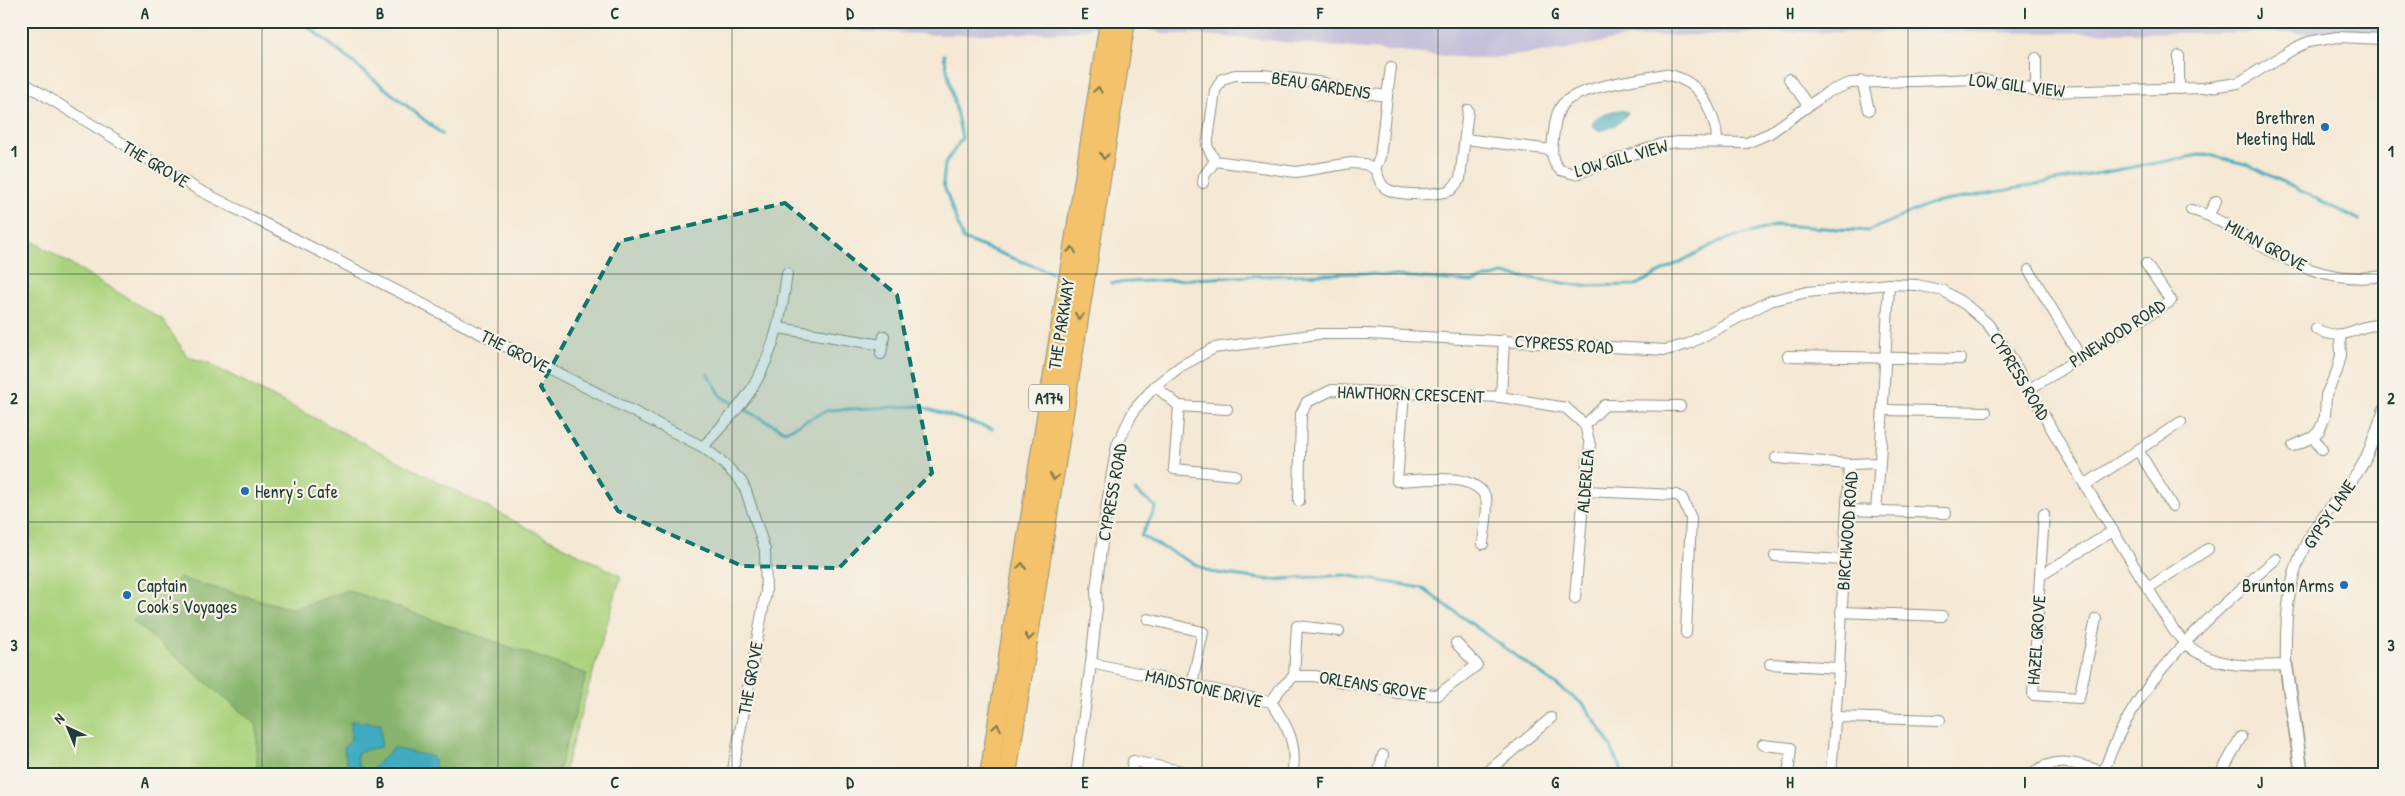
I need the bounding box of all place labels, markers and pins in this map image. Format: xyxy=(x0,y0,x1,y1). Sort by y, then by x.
place label: Brethren Meeting Hall xyxy=(2236,105,2315,151)
marker: Brethren Meeting Hall xyxy=(2319,121,2331,133)
place label: Henry's Cafe xyxy=(255,479,338,504)
marker: Henry's Cafe xyxy=(239,485,251,497)
place label: Captain Cook's Voyages xyxy=(137,573,237,619)
place label: Brunton Arms xyxy=(2242,573,2334,598)
marker: Brunton Arms xyxy=(2338,579,2350,591)
marker: Captain Cook's Voyages xyxy=(121,589,133,601)

